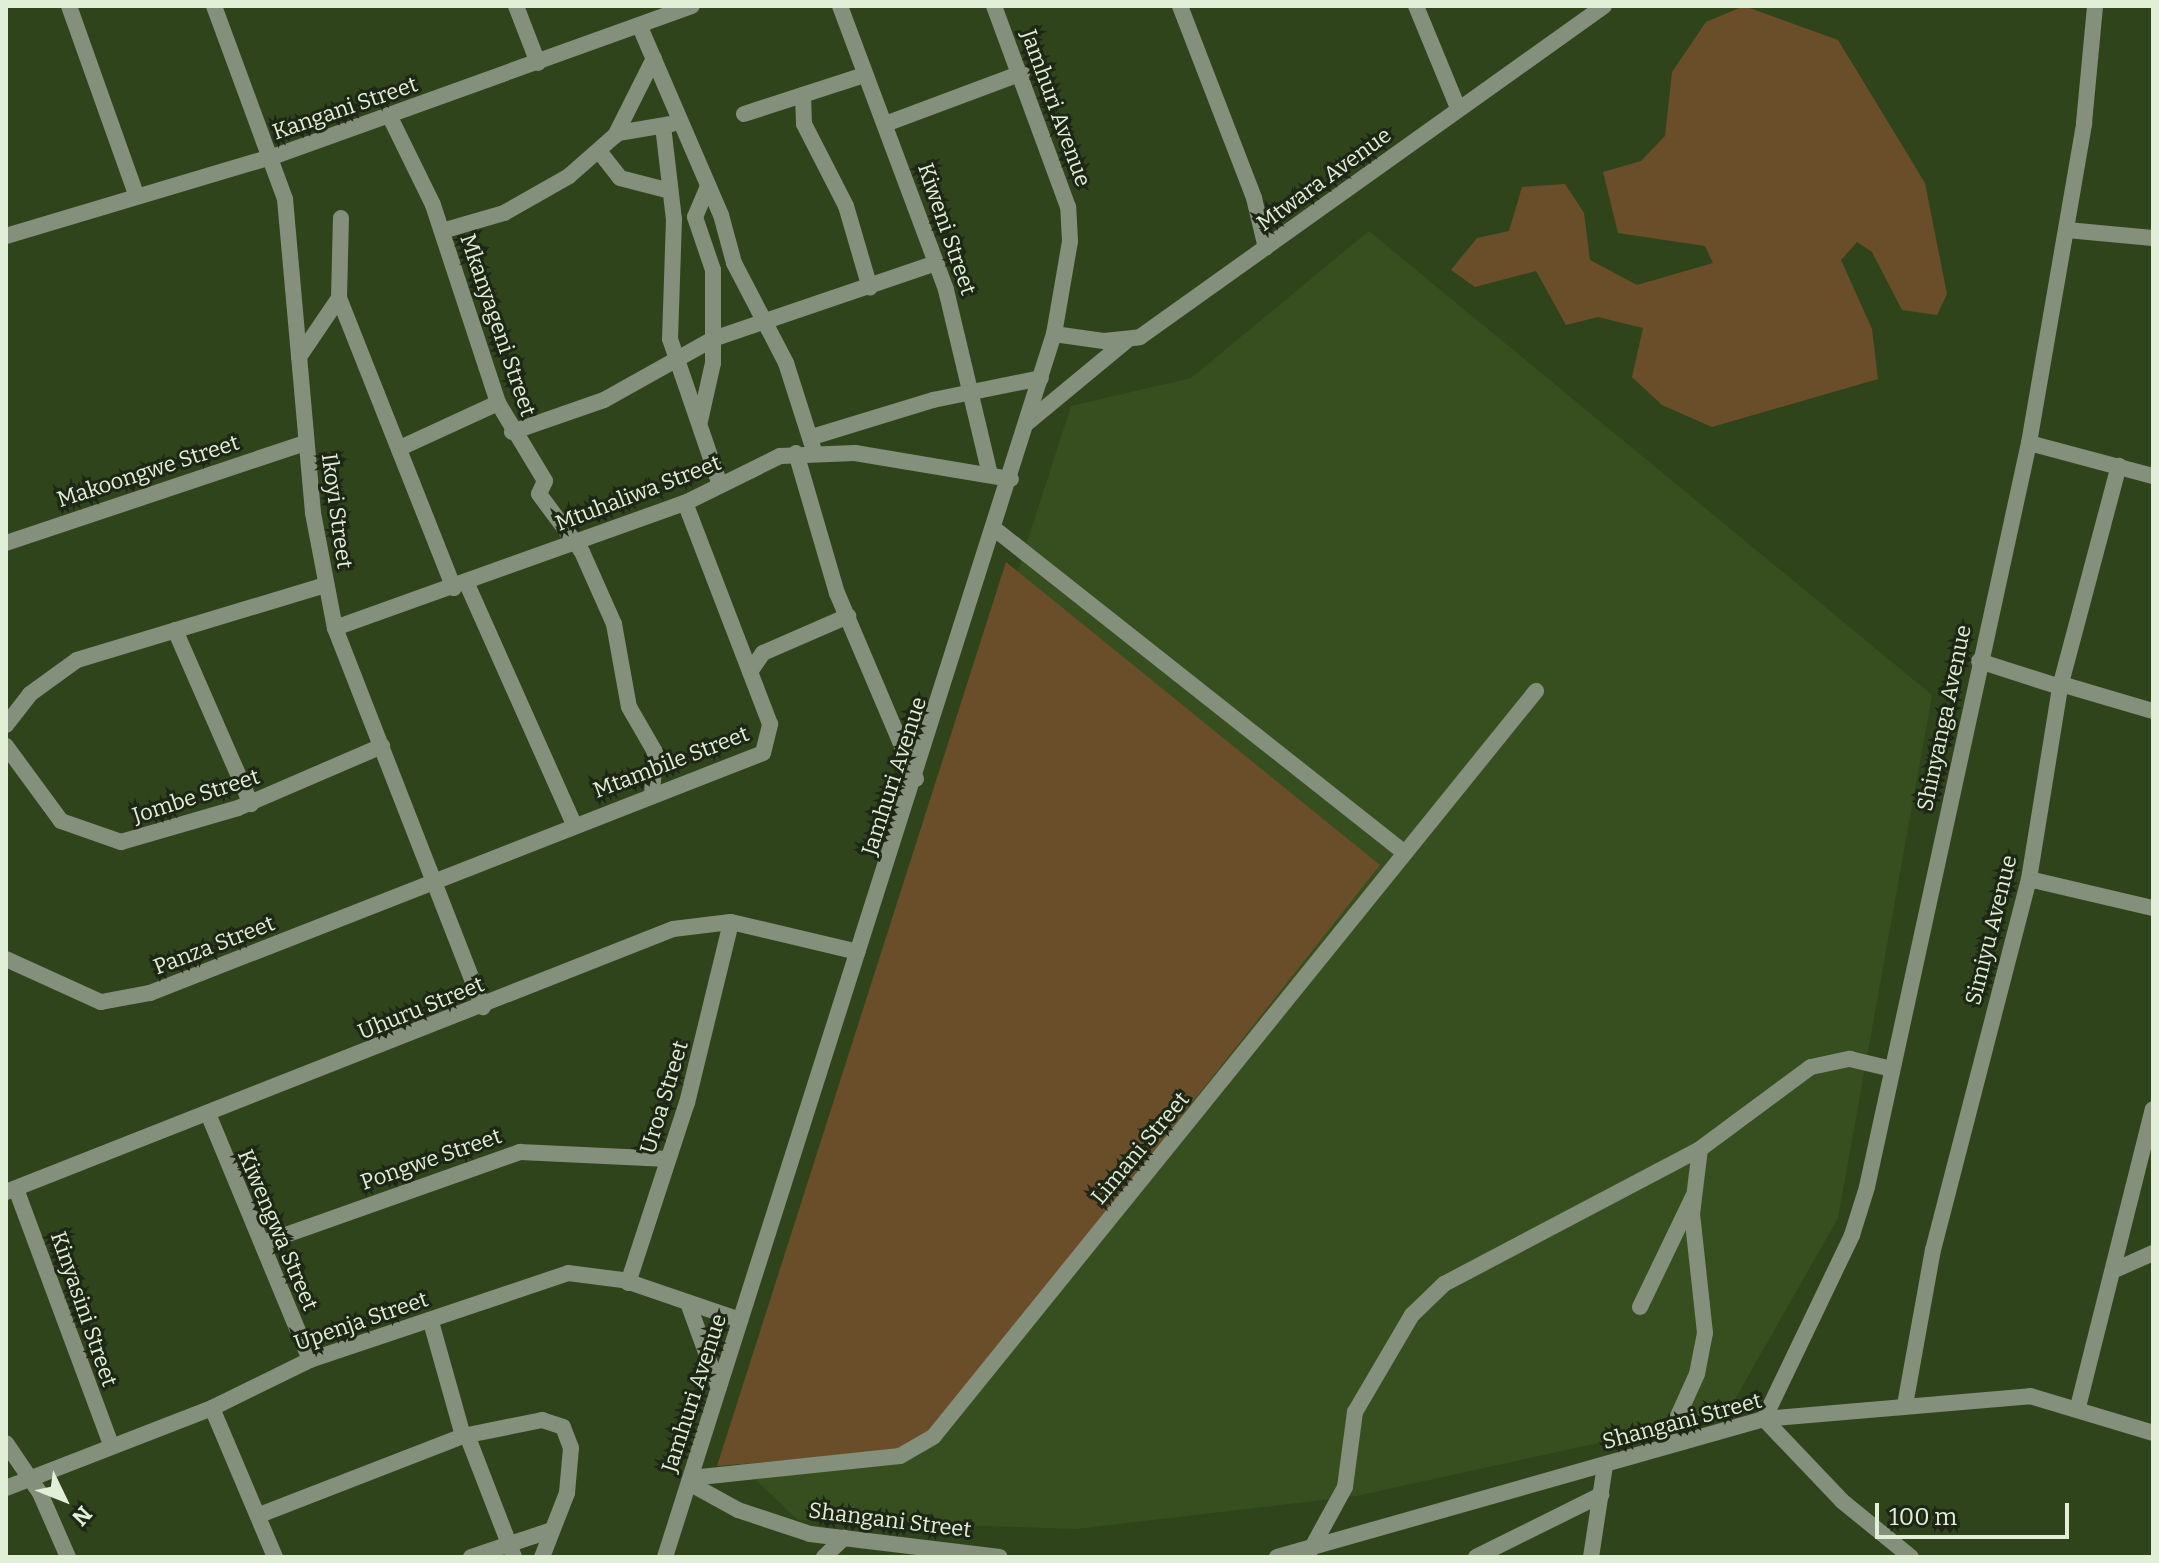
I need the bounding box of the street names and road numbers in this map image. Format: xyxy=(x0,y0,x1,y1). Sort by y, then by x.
street label: Jamhuri Avenue xyxy=(1015,26,1097,190)
street label: Kangani Street xyxy=(269,71,421,145)
street label: Mtwara Avenue xyxy=(1252,121,1396,237)
street label: Kiweni Street xyxy=(912,160,982,298)
street label: Mkanyageni Street xyxy=(454,230,542,420)
street label: Makoongwe Street xyxy=(54,429,242,513)
street label: Mtuhaliwa Street xyxy=(552,449,724,537)
street label: Ikoyi Street xyxy=(316,452,358,570)
street label: Shinyanga Avenue xyxy=(1911,622,1977,814)
street label: Jamhuri Avenue xyxy=(856,694,932,858)
street label: Mtambile Street xyxy=(589,720,753,804)
street label: Jombe Street xyxy=(129,763,263,829)
street label: Simiyu Avenue xyxy=(1960,852,2022,1008)
street label: Panza Street xyxy=(150,910,278,980)
street label: Uhuru Street xyxy=(354,971,488,1045)
street label: Uroa Street xyxy=(634,1037,694,1157)
street label: Limani Street xyxy=(1085,1087,1195,1209)
street label: Pongwe Street xyxy=(357,1123,505,1195)
street label: Kiwengwa Street xyxy=(232,1146,324,1314)
street label: Kinyasini Street xyxy=(45,1228,123,1390)
street label: Upenja Street xyxy=(290,1286,432,1356)
street label: Jamhuri Avenue xyxy=(656,1311,732,1475)
street label: Shangani Street xyxy=(1599,1387,1765,1455)
street label: Shangani Street xyxy=(807,1497,973,1543)

